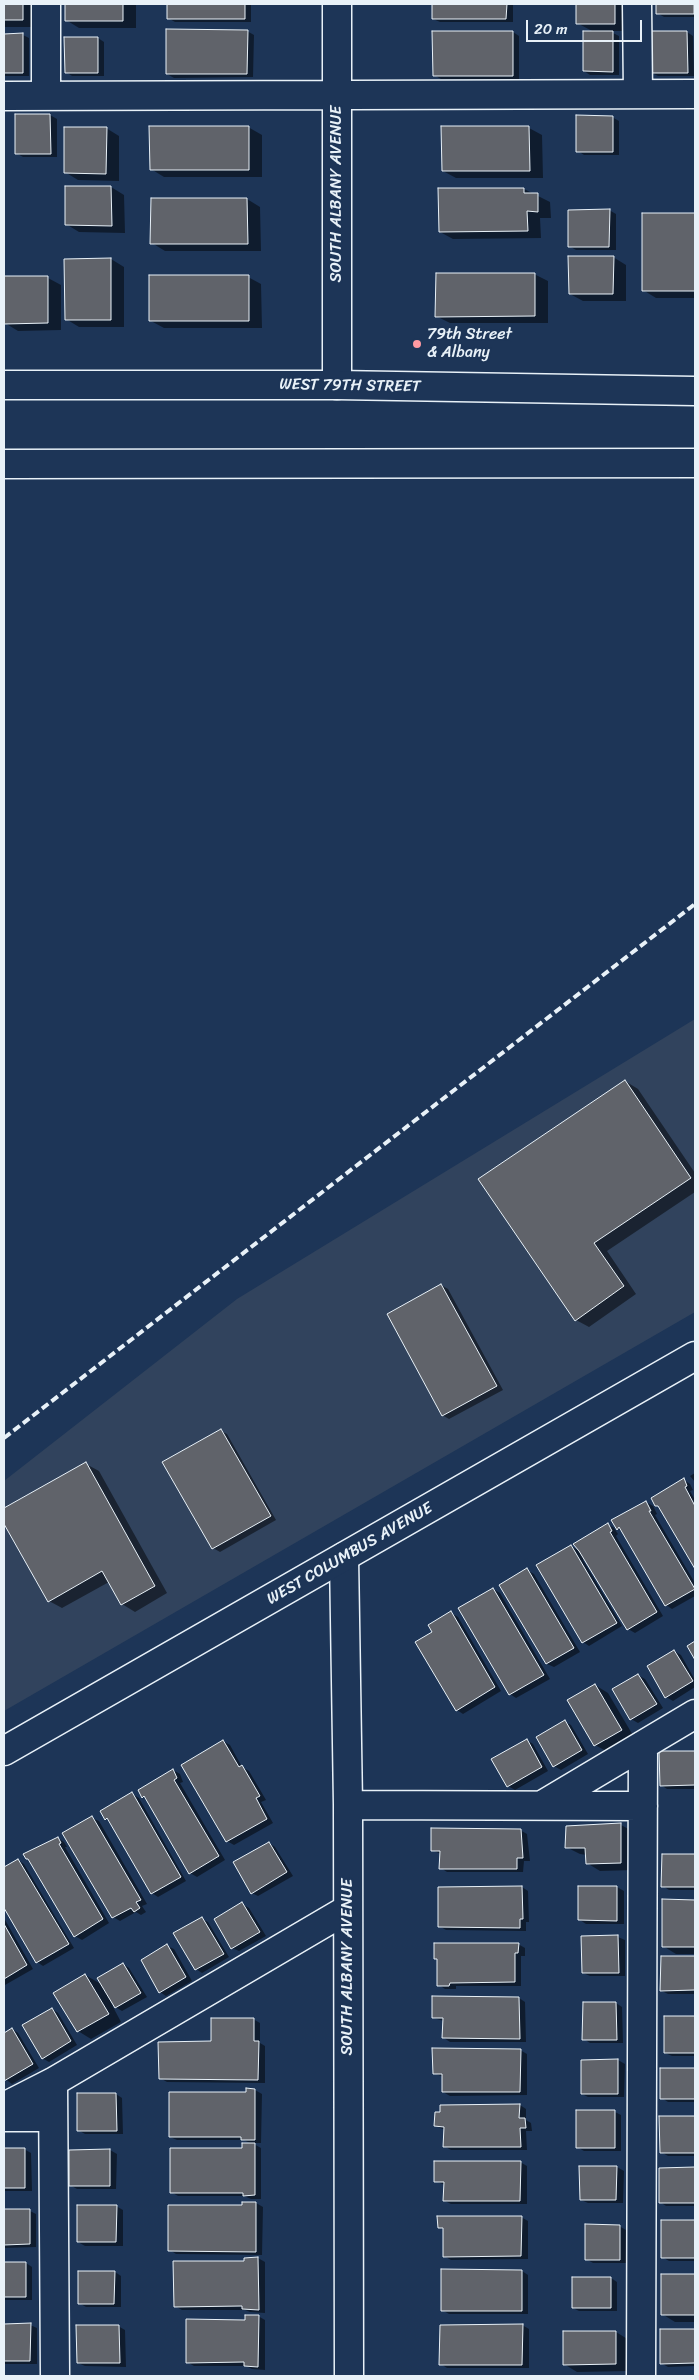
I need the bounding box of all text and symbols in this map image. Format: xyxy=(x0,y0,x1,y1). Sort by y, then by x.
scale bar xyxy=(529,10,645,42)
text: 20 m xyxy=(534,16,568,42)
street label: SOUTH ALBANY AVENUE xyxy=(327,106,347,282)
place label: 79th Street & Albany xyxy=(427,325,512,363)
marker: 79th Street & Albany xyxy=(411,338,423,350)
street label: WEST 79TH STREET xyxy=(279,375,421,397)
street label: WEST COLUMBUS AVENUE xyxy=(264,1499,436,1609)
street label: SOUTH ALBANY AVENUE xyxy=(338,1879,358,2055)

